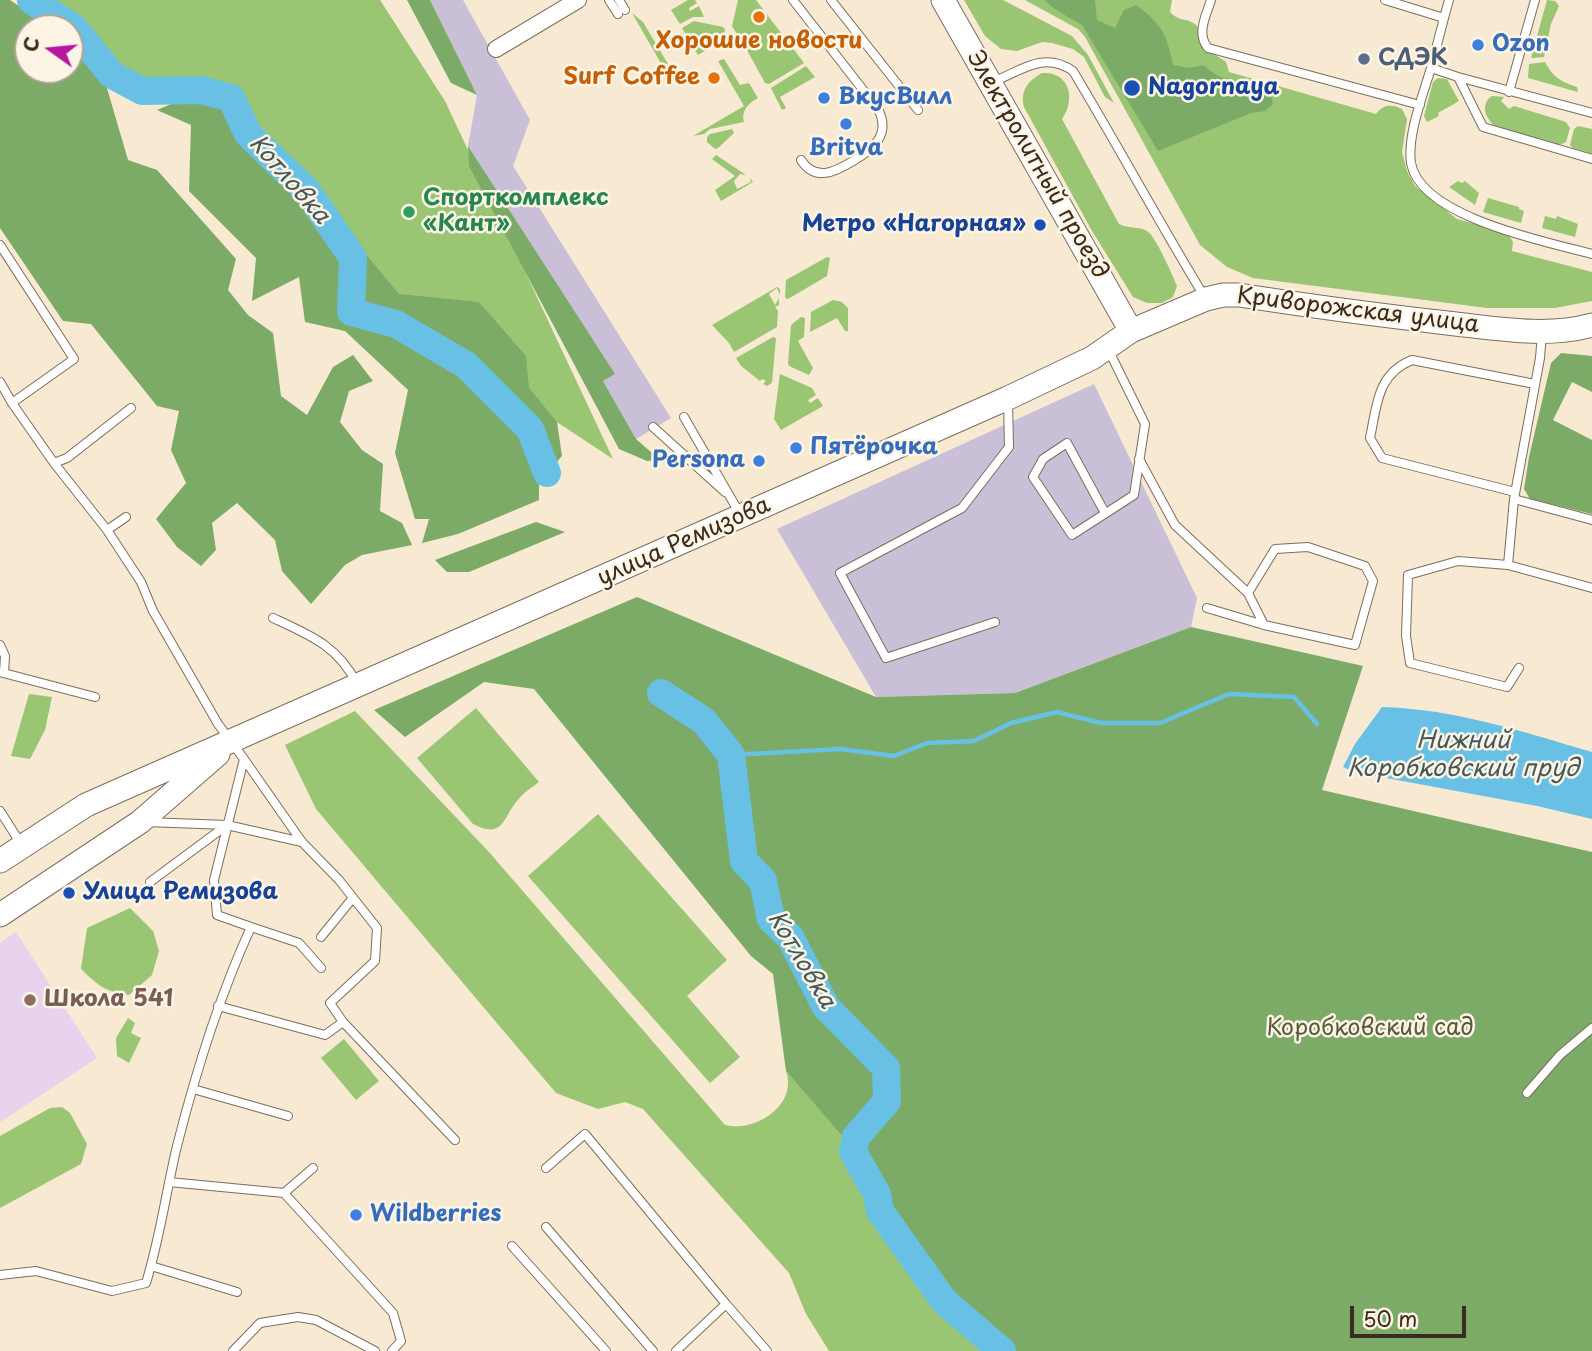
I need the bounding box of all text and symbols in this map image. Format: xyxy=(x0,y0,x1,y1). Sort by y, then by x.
marker: Хорошие новости xyxy=(751,9,767,25)
north arrow xyxy=(14,14,84,84)
place label: Хорошие новости xyxy=(656,28,862,56)
place label: Ozon xyxy=(1492,31,1550,59)
text: С xyxy=(15,34,46,55)
marker: Ozon xyxy=(1470,37,1486,53)
place label: СДЭК xyxy=(1378,45,1448,73)
street label: Электролитный проезд xyxy=(960,46,1114,284)
marker: СДЭК xyxy=(1356,51,1372,67)
place label: Surf Coffee xyxy=(563,64,700,92)
marker: Surf Coffee xyxy=(706,70,722,86)
place label: Nagornaya xyxy=(1148,74,1280,102)
marker: Nagornaya xyxy=(1122,78,1142,98)
place label: ВкусВилл xyxy=(838,84,952,112)
marker: ВкусВилл xyxy=(816,90,832,106)
marker: Britva xyxy=(838,116,854,132)
water label: Котловка xyxy=(243,130,335,230)
place label: Britva xyxy=(809,135,883,163)
place label: Спорткомплекс «Кант» xyxy=(423,185,609,239)
marker: Спорткомплекс «Кант» xyxy=(401,204,417,220)
place label: Метро «Нагорная» xyxy=(802,211,1026,239)
marker: Метро «Нагорная» xyxy=(1032,217,1048,233)
street label: Криворожская улица xyxy=(1235,282,1481,340)
place label: Пятёрочка xyxy=(810,434,938,462)
marker: Пятёрочка xyxy=(788,440,804,456)
place label: Persona xyxy=(652,447,745,475)
marker: Persona xyxy=(751,453,767,469)
street label: улица Ремизова xyxy=(593,492,775,592)
water label: Нижний Коробковский пруд xyxy=(1347,727,1579,783)
place label: Улица Ремизова xyxy=(83,879,278,907)
marker: Улица Ремизова xyxy=(61,885,77,901)
water label: Котловка xyxy=(761,906,841,1014)
place label: Школа 541 xyxy=(44,986,173,1014)
marker: Школа 541 xyxy=(22,992,38,1008)
park label: Коробковский сад xyxy=(1266,1015,1474,1043)
place label: Wildberries xyxy=(370,1201,501,1229)
marker: Wildberries xyxy=(348,1207,364,1223)
scale bar xyxy=(1354,1292,1470,1336)
text: 50 m xyxy=(1363,1302,1417,1334)

